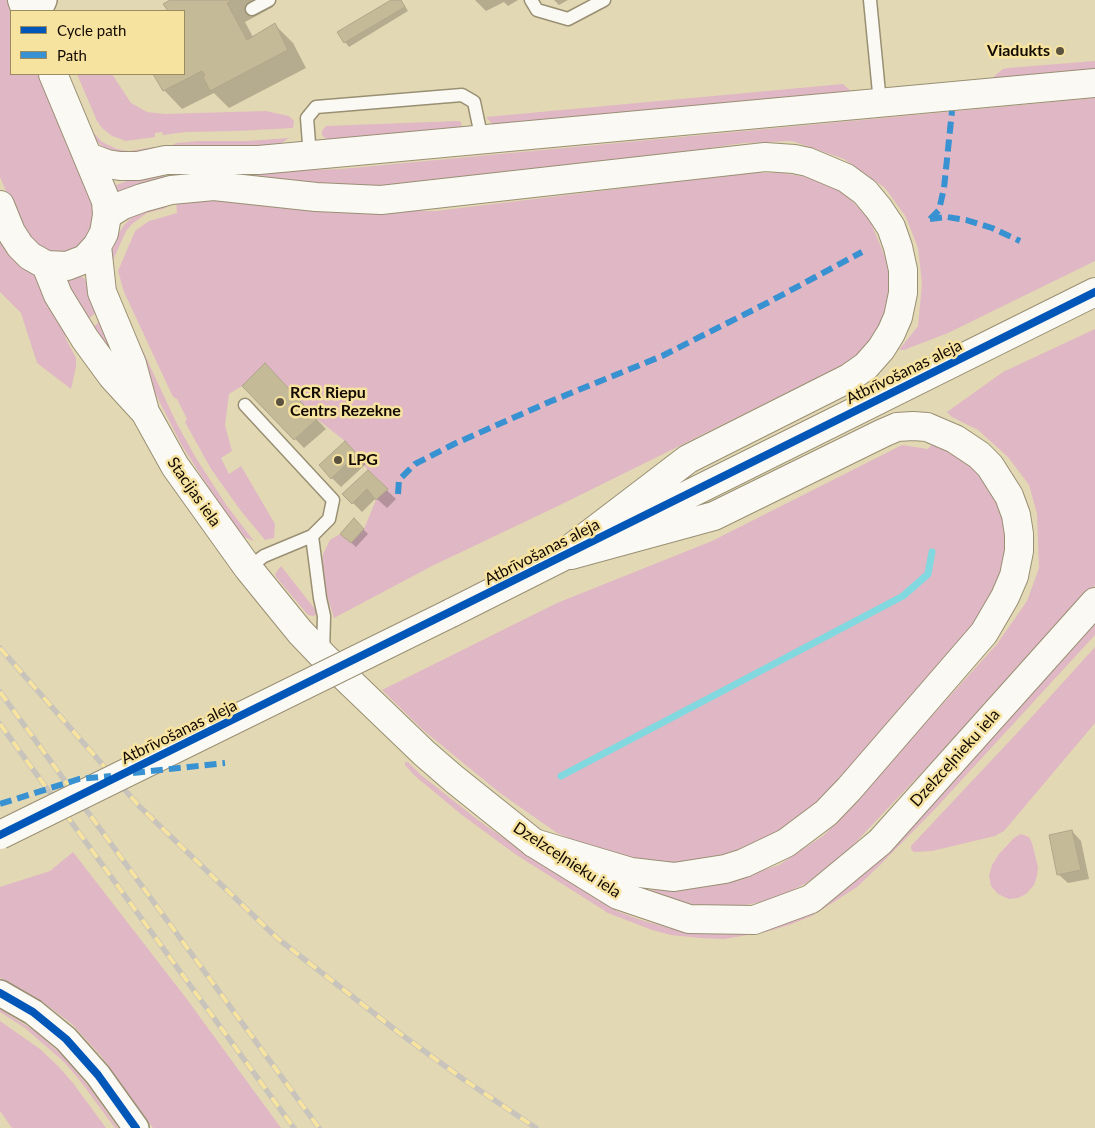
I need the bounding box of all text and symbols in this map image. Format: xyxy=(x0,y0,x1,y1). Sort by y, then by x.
legend xyxy=(10,10,185,75)
text: Cycle path xyxy=(57,21,126,39)
place label: Viadukts xyxy=(987,41,1050,61)
marker: Viadukts xyxy=(1054,45,1066,57)
text: Path xyxy=(57,46,87,64)
street label: Atbrīvošanas aleja xyxy=(843,336,965,408)
place label: RCR Riepu Centrs Rezekne xyxy=(290,383,401,421)
marker: RCR Riepu Centrs Rezekne xyxy=(274,396,286,408)
place label: LPG xyxy=(348,450,378,470)
street label: Stacijas iela xyxy=(163,454,225,530)
marker: LPG xyxy=(332,454,344,466)
street label: Atbrīvošanas aleja xyxy=(481,515,603,589)
street label: Atbrīvošanas aleja xyxy=(118,696,240,768)
street label: Dzelzceļnieku iela xyxy=(906,705,1004,811)
street label: Dzelzceļnieku iela xyxy=(510,818,624,902)

